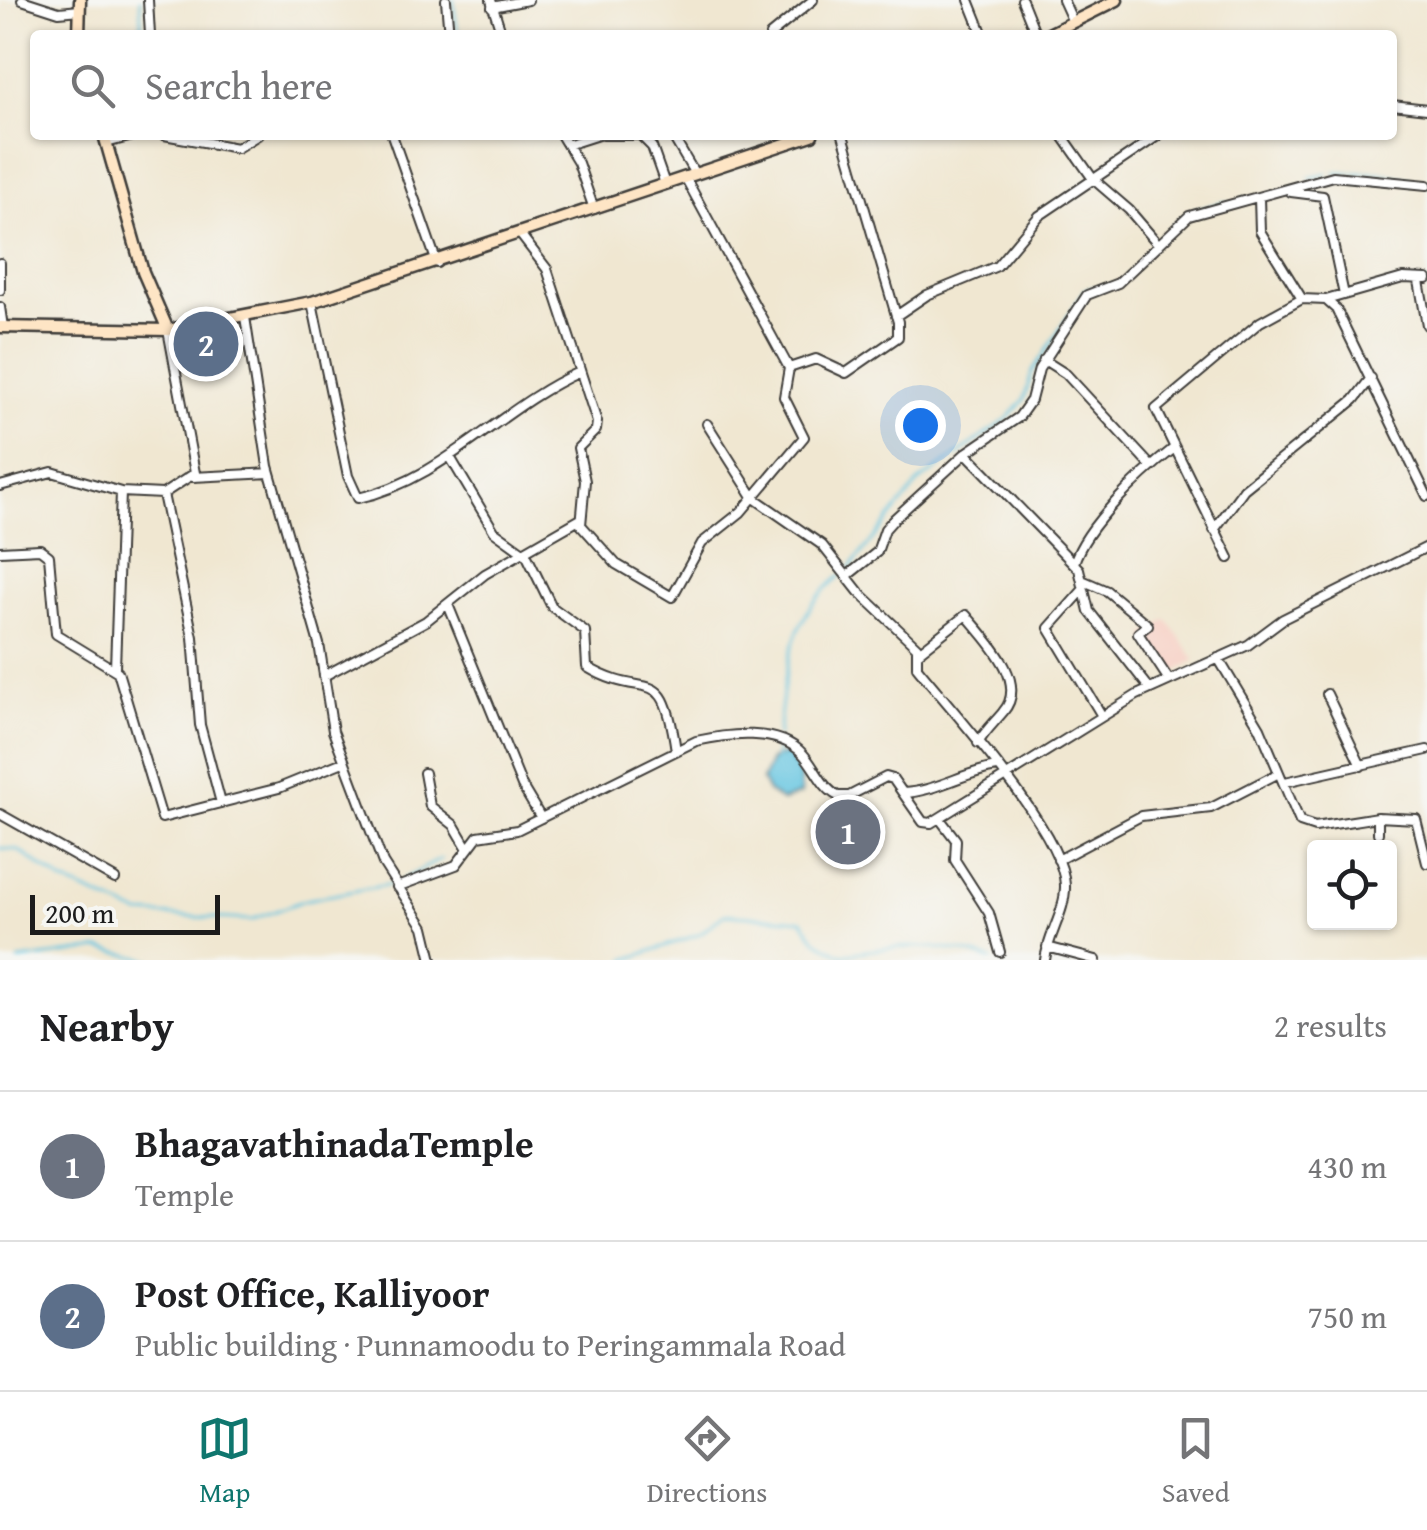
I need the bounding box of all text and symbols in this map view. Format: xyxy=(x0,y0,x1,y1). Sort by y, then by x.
search box xyxy=(30,30,1397,140)
text: Search here xyxy=(145,57,333,113)
icon: search xyxy=(65,58,120,113)
pin: 2 xyxy=(174,306,238,382)
your location xyxy=(895,400,946,451)
pin: 1 xyxy=(816,794,880,870)
map controls xyxy=(1307,840,1397,930)
button: locate xyxy=(1307,840,1397,930)
scale bar xyxy=(30,890,220,934)
text: 200 m xyxy=(45,892,114,933)
text: Nearby xyxy=(40,995,174,1056)
text: 2 results xyxy=(1274,1002,1387,1049)
text: BhagavathinadaTemple xyxy=(135,1115,534,1171)
text: 1 xyxy=(64,1143,81,1190)
text: 430 m xyxy=(1308,1143,1387,1190)
text: Temple xyxy=(135,1171,234,1218)
text: Post Office, Kalliyoor xyxy=(135,1265,489,1321)
text: 2 xyxy=(64,1293,81,1340)
text: 750 m xyxy=(1308,1293,1387,1340)
text: Public building · Punnamoodu to Peringammala Road xyxy=(135,1321,846,1368)
tab: Map xyxy=(197,1411,252,1512)
tab: Directions xyxy=(647,1411,767,1512)
tab: Saved xyxy=(1162,1411,1230,1512)

